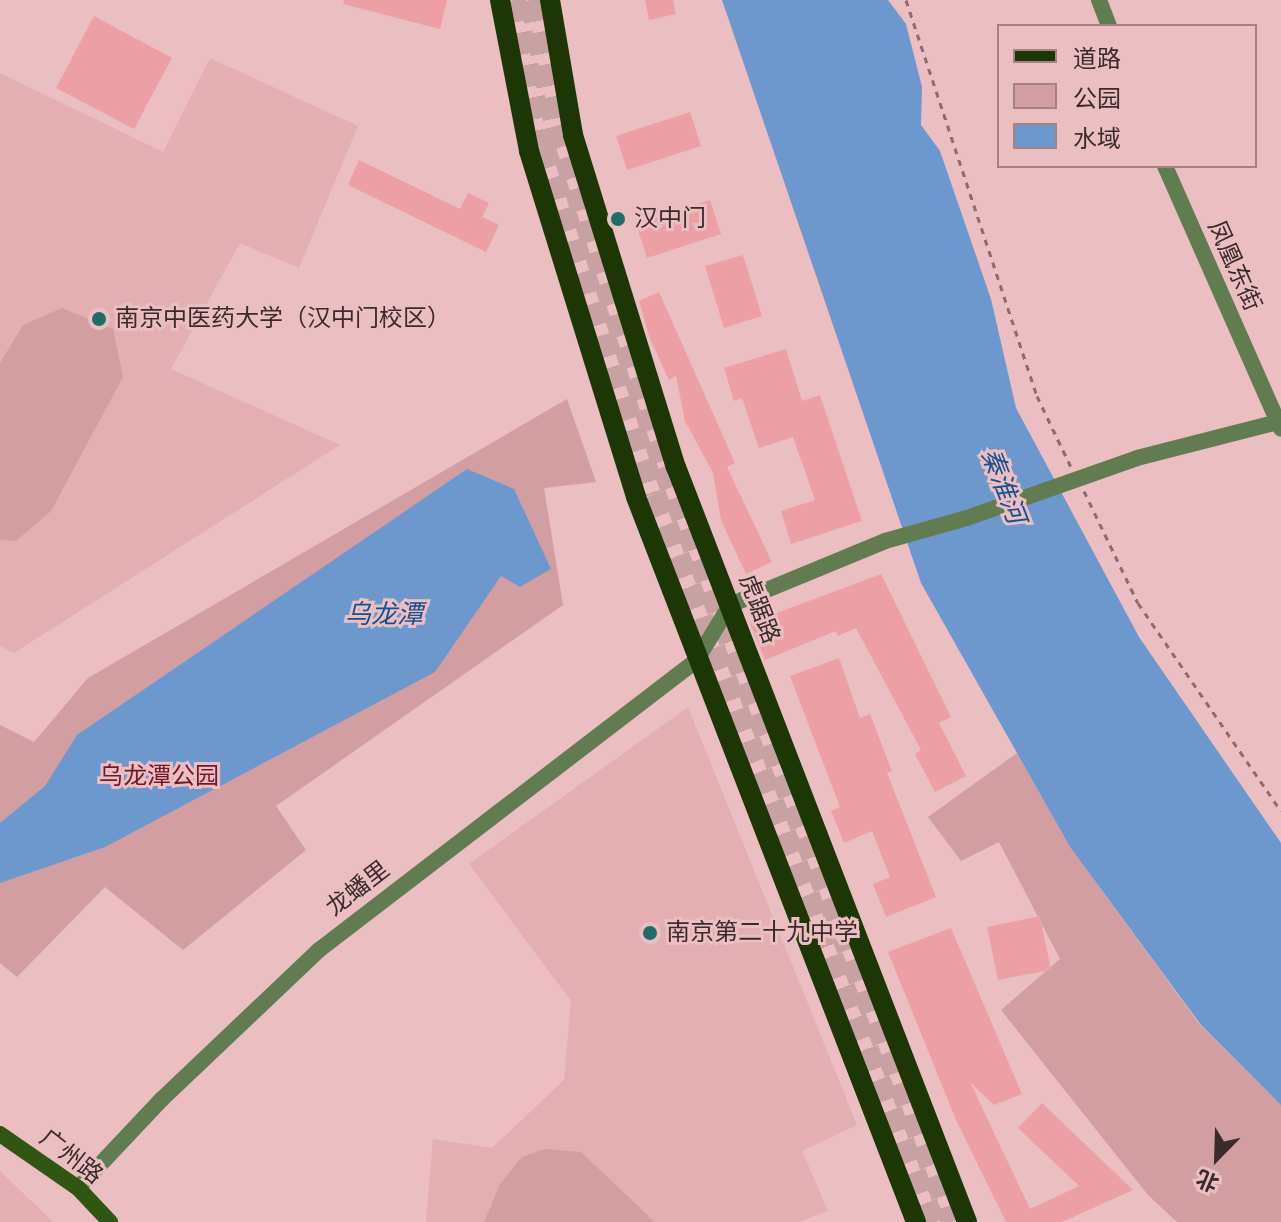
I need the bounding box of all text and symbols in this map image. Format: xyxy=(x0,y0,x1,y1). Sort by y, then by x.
legend xyxy=(997,24,1257,168)
text: 道路 xyxy=(1073,45,1121,74)
text: 公园 xyxy=(1073,85,1121,114)
text: 水域 xyxy=(1073,125,1121,154)
place label: 汉中门 xyxy=(634,205,706,233)
marker: 汉中门 xyxy=(609,210,627,228)
street label: 凤凰东街 xyxy=(1201,216,1267,316)
place label: 南京中医药大学（汉中门校区） xyxy=(115,305,451,333)
marker: 南京中医药大学（汉中门校区） xyxy=(90,310,108,328)
water label: 秦淮河 xyxy=(974,444,1032,528)
street label: 虎踞路 xyxy=(733,570,785,648)
water label: 乌龙潭 xyxy=(345,599,423,631)
park label: 乌龙潭公园 xyxy=(99,763,219,791)
street label: 龙蟠里 xyxy=(321,855,395,923)
place label: 南京第二十九中学 xyxy=(666,919,858,947)
marker: 南京第二十九中学 xyxy=(641,924,659,942)
north arrow xyxy=(1177,1118,1257,1198)
street label: 广州路 xyxy=(34,1123,108,1191)
text: 北 xyxy=(1192,1164,1223,1196)

